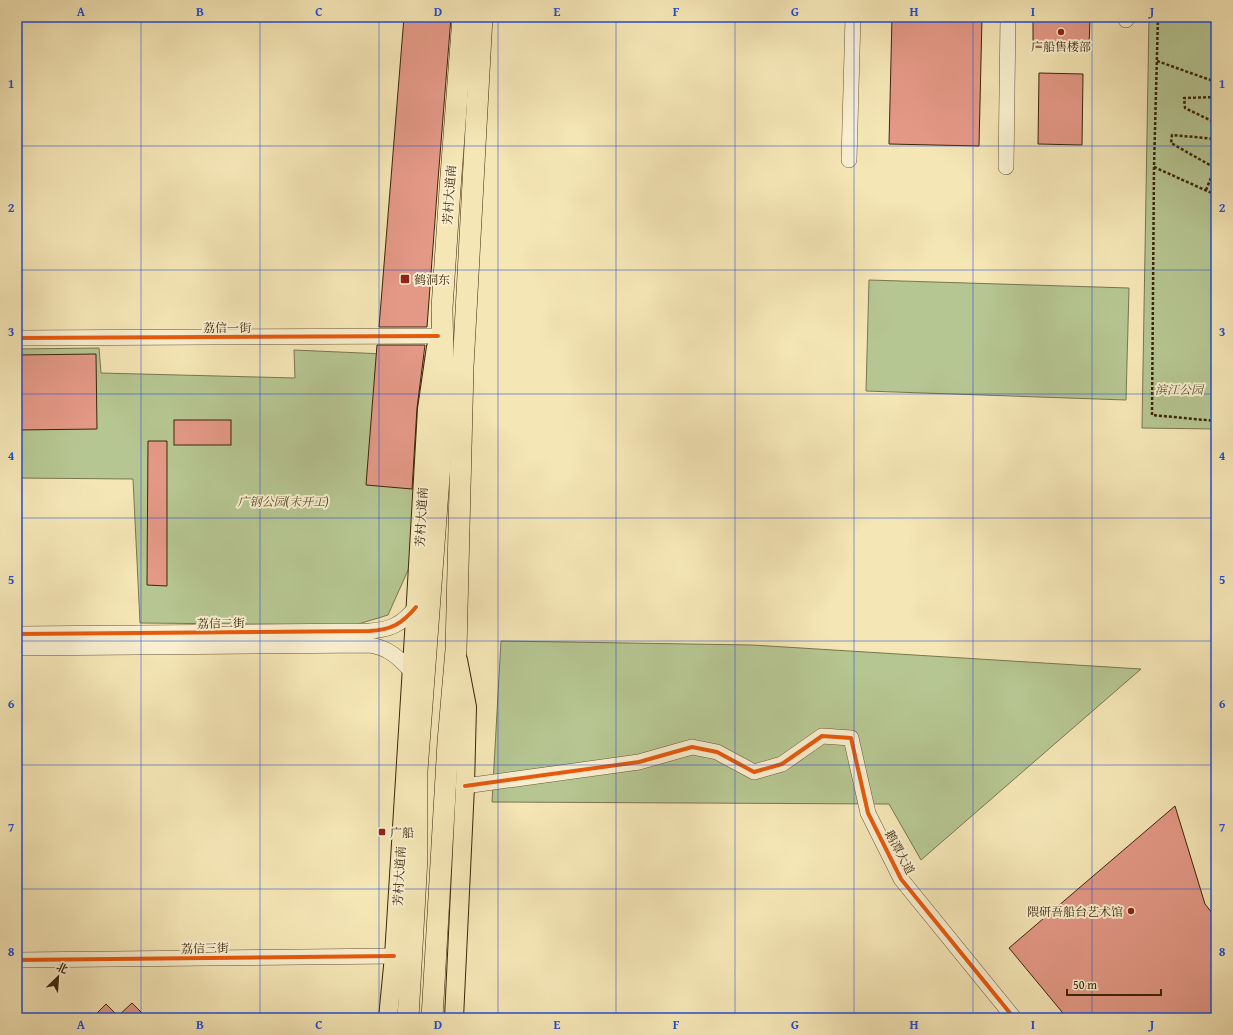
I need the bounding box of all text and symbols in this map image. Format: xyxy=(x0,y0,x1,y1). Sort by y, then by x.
text: A xyxy=(77,2,86,21)
text: B xyxy=(196,2,204,21)
text: C xyxy=(315,2,323,21)
text: D xyxy=(434,2,442,21)
text: E xyxy=(554,2,561,21)
text: F xyxy=(673,2,680,21)
text: G xyxy=(791,2,799,21)
text: H xyxy=(909,2,919,21)
text: I xyxy=(1031,2,1035,21)
text: J xyxy=(1148,2,1155,21)
marker: 广船售楼部 xyxy=(1056,27,1066,37)
place label: 广船售楼部 xyxy=(1031,38,1091,55)
text: 1 xyxy=(8,74,14,93)
text: 1 xyxy=(1219,74,1225,93)
street label: 芳村大道南 xyxy=(438,164,460,226)
text: 2 xyxy=(8,198,15,217)
text: 2 xyxy=(1219,198,1226,217)
place label: 鹤洞东 xyxy=(414,271,450,288)
marker: 鹤洞东 xyxy=(399,273,411,285)
street label: 荔信一街 xyxy=(203,319,252,336)
text: 3 xyxy=(8,322,14,341)
text: 3 xyxy=(1219,322,1225,341)
park label: 滨江公园 xyxy=(1155,381,1205,398)
text: 4 xyxy=(8,446,15,465)
text: 4 xyxy=(1219,446,1226,465)
street label: 芳村大道南 xyxy=(411,487,431,547)
park label: 广钢公园(未开工) xyxy=(237,493,329,510)
text: 5 xyxy=(8,570,15,589)
text: 5 xyxy=(1219,570,1226,589)
street label: 荔信二街 xyxy=(197,614,246,632)
text: 6 xyxy=(8,694,15,713)
text: 6 xyxy=(1219,694,1226,713)
text: 7 xyxy=(8,818,15,837)
text: 7 xyxy=(1219,818,1226,837)
place label: 广船 xyxy=(390,824,414,841)
marker: 广船 xyxy=(377,827,387,837)
street label: 鹅潭大道 xyxy=(881,827,919,877)
street label: 芳村大道南 xyxy=(389,846,409,906)
place label: 隈研吾船台艺术馆 xyxy=(1027,903,1123,920)
marker: 隈研吾船台艺术馆 xyxy=(1126,906,1136,916)
street label: 荔信三街 xyxy=(181,939,230,957)
text: 8 xyxy=(8,942,15,961)
text: 8 xyxy=(1219,942,1226,961)
north arrow xyxy=(38,957,78,997)
text: 北 xyxy=(54,958,71,978)
scale bar xyxy=(1067,971,1161,997)
text: 50 m xyxy=(1073,976,1097,993)
text: A xyxy=(77,1015,86,1034)
text: B xyxy=(196,1015,204,1034)
text: C xyxy=(315,1015,323,1034)
text: D xyxy=(434,1015,442,1034)
text: E xyxy=(554,1015,561,1034)
text: F xyxy=(673,1015,680,1034)
text: G xyxy=(791,1015,799,1034)
text: H xyxy=(909,1015,919,1034)
text: I xyxy=(1031,1015,1035,1034)
text: J xyxy=(1148,1015,1155,1034)

